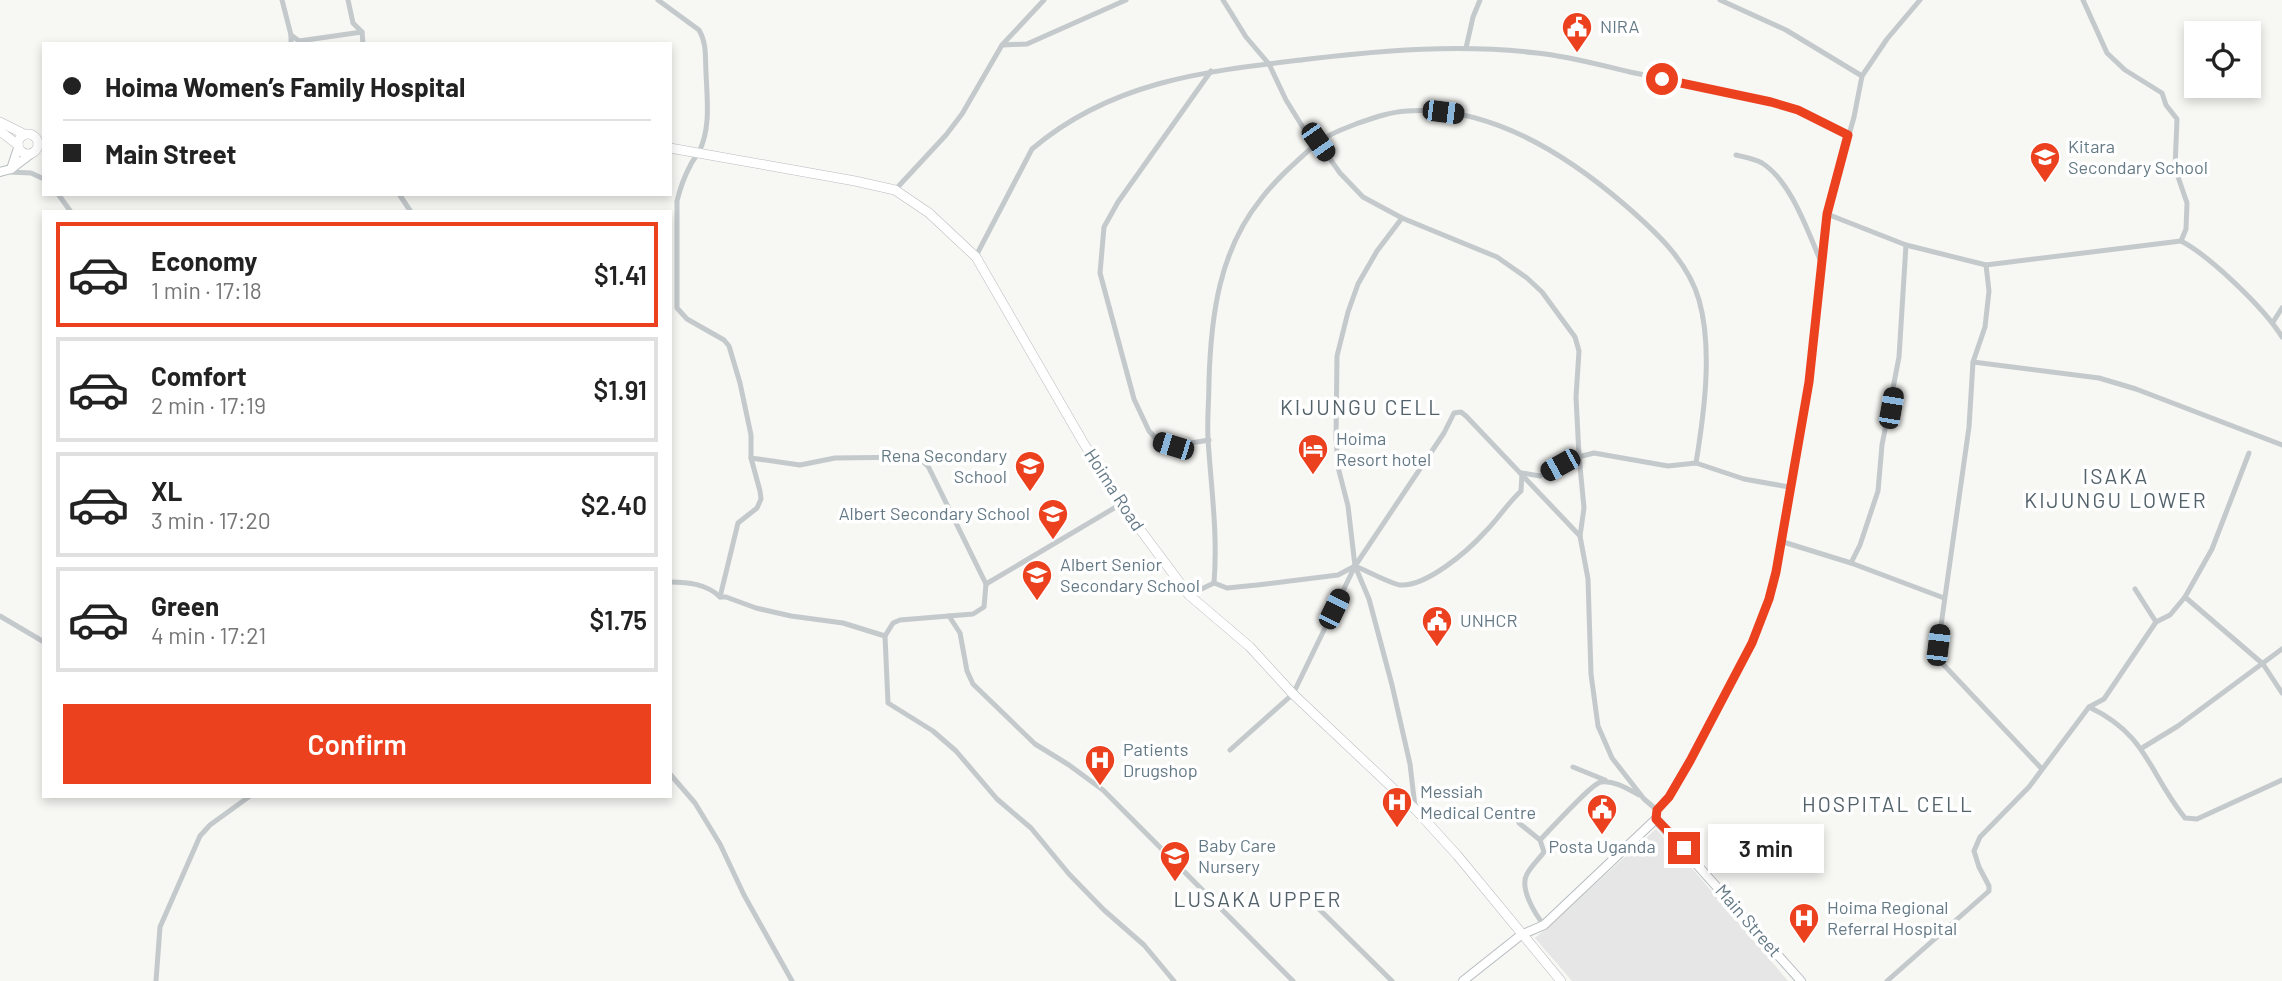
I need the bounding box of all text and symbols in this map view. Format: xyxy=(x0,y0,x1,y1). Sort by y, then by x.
public building icon: NIRA xyxy=(1560,10,1594,54)
place label: NIRA xyxy=(1600,15,1640,37)
map controls xyxy=(2184,21,2261,98)
button: locate xyxy=(2184,21,2261,98)
route start xyxy=(1646,63,1678,95)
text: Hoima Women’s Family Hospital xyxy=(105,71,465,102)
car xyxy=(1421,99,1466,125)
car xyxy=(1298,119,1339,165)
place label: Kitara Secondary School xyxy=(2068,135,2208,178)
text: Main Street xyxy=(105,138,236,169)
school or university icon: Kitara Secondary School xyxy=(2028,140,2062,184)
icon: car xyxy=(67,243,130,306)
text: Economy xyxy=(151,245,257,276)
text: $1.41 xyxy=(594,259,647,290)
text: 1 min · 17:18 xyxy=(151,276,262,304)
icon: car xyxy=(67,358,130,421)
text: Comfort xyxy=(151,360,247,391)
text: $1.91 xyxy=(594,374,647,405)
car xyxy=(1878,385,1905,431)
text: 2 min · 17:19 xyxy=(151,391,266,419)
district label: KIJUNGU CELL xyxy=(1280,394,1442,419)
place label: Hoima Resort hotel xyxy=(1336,427,1431,470)
car xyxy=(1150,430,1197,462)
hotel icon: Hoima Resort hotel xyxy=(1296,432,1330,476)
place label: Rena Secondary School xyxy=(881,444,1007,487)
street label: Hoima Road xyxy=(1080,444,1150,535)
car xyxy=(1537,446,1584,484)
school or university icon: Rena Secondary School xyxy=(1013,449,1047,493)
district label: ISAKA KIJUNGU LOWER xyxy=(2024,463,2208,512)
icon: car xyxy=(67,473,130,536)
text: XL xyxy=(151,475,182,506)
text: $2.40 xyxy=(581,489,647,520)
school or university icon: Albert Secondary School xyxy=(1036,497,1070,541)
place label: Albert Secondary School xyxy=(839,502,1030,524)
text: 3 min · 17:20 xyxy=(151,506,271,534)
place label: Albert Senior Secondary School xyxy=(1060,553,1200,596)
school or university icon: Albert Senior Secondary School xyxy=(1020,558,1054,602)
car xyxy=(1316,586,1353,632)
icon: car xyxy=(67,588,130,651)
text: Green xyxy=(151,590,219,621)
text: $1.75 xyxy=(590,604,647,635)
public building icon: UNHCR xyxy=(1420,604,1454,648)
place label: UNHCR xyxy=(1460,609,1518,631)
text: 4 min · 17:21 xyxy=(151,621,266,649)
car xyxy=(1926,623,1951,667)
button: Confirm xyxy=(63,704,651,784)
place label: Patients Drugshop xyxy=(1123,738,1198,781)
hospital icon: Patients Drugshop xyxy=(1083,743,1117,787)
place label: Messiah Medical Centre xyxy=(1420,780,1536,823)
hospital icon: Messiah Medical Centre xyxy=(1380,785,1414,829)
district label: HOSPITAL CELL xyxy=(1802,791,1974,816)
public building icon: Posta Uganda xyxy=(1585,792,1619,836)
callout: 3 min xyxy=(1708,824,1824,872)
route end xyxy=(1668,832,1700,864)
place label: Baby Care Nursery xyxy=(1198,834,1276,877)
text: 3 min xyxy=(1739,834,1793,862)
place label: Posta Uganda xyxy=(1548,835,1656,857)
school or university icon: Baby Care Nursery xyxy=(1158,839,1192,883)
street label: Main Street xyxy=(1711,880,1786,961)
district label: LUSAKA UPPER xyxy=(1174,886,1342,911)
place label: Hoima Regional Referral Hospital xyxy=(1827,896,1957,939)
hospital icon: Hoima Regional Referral Hospital xyxy=(1787,901,1821,945)

